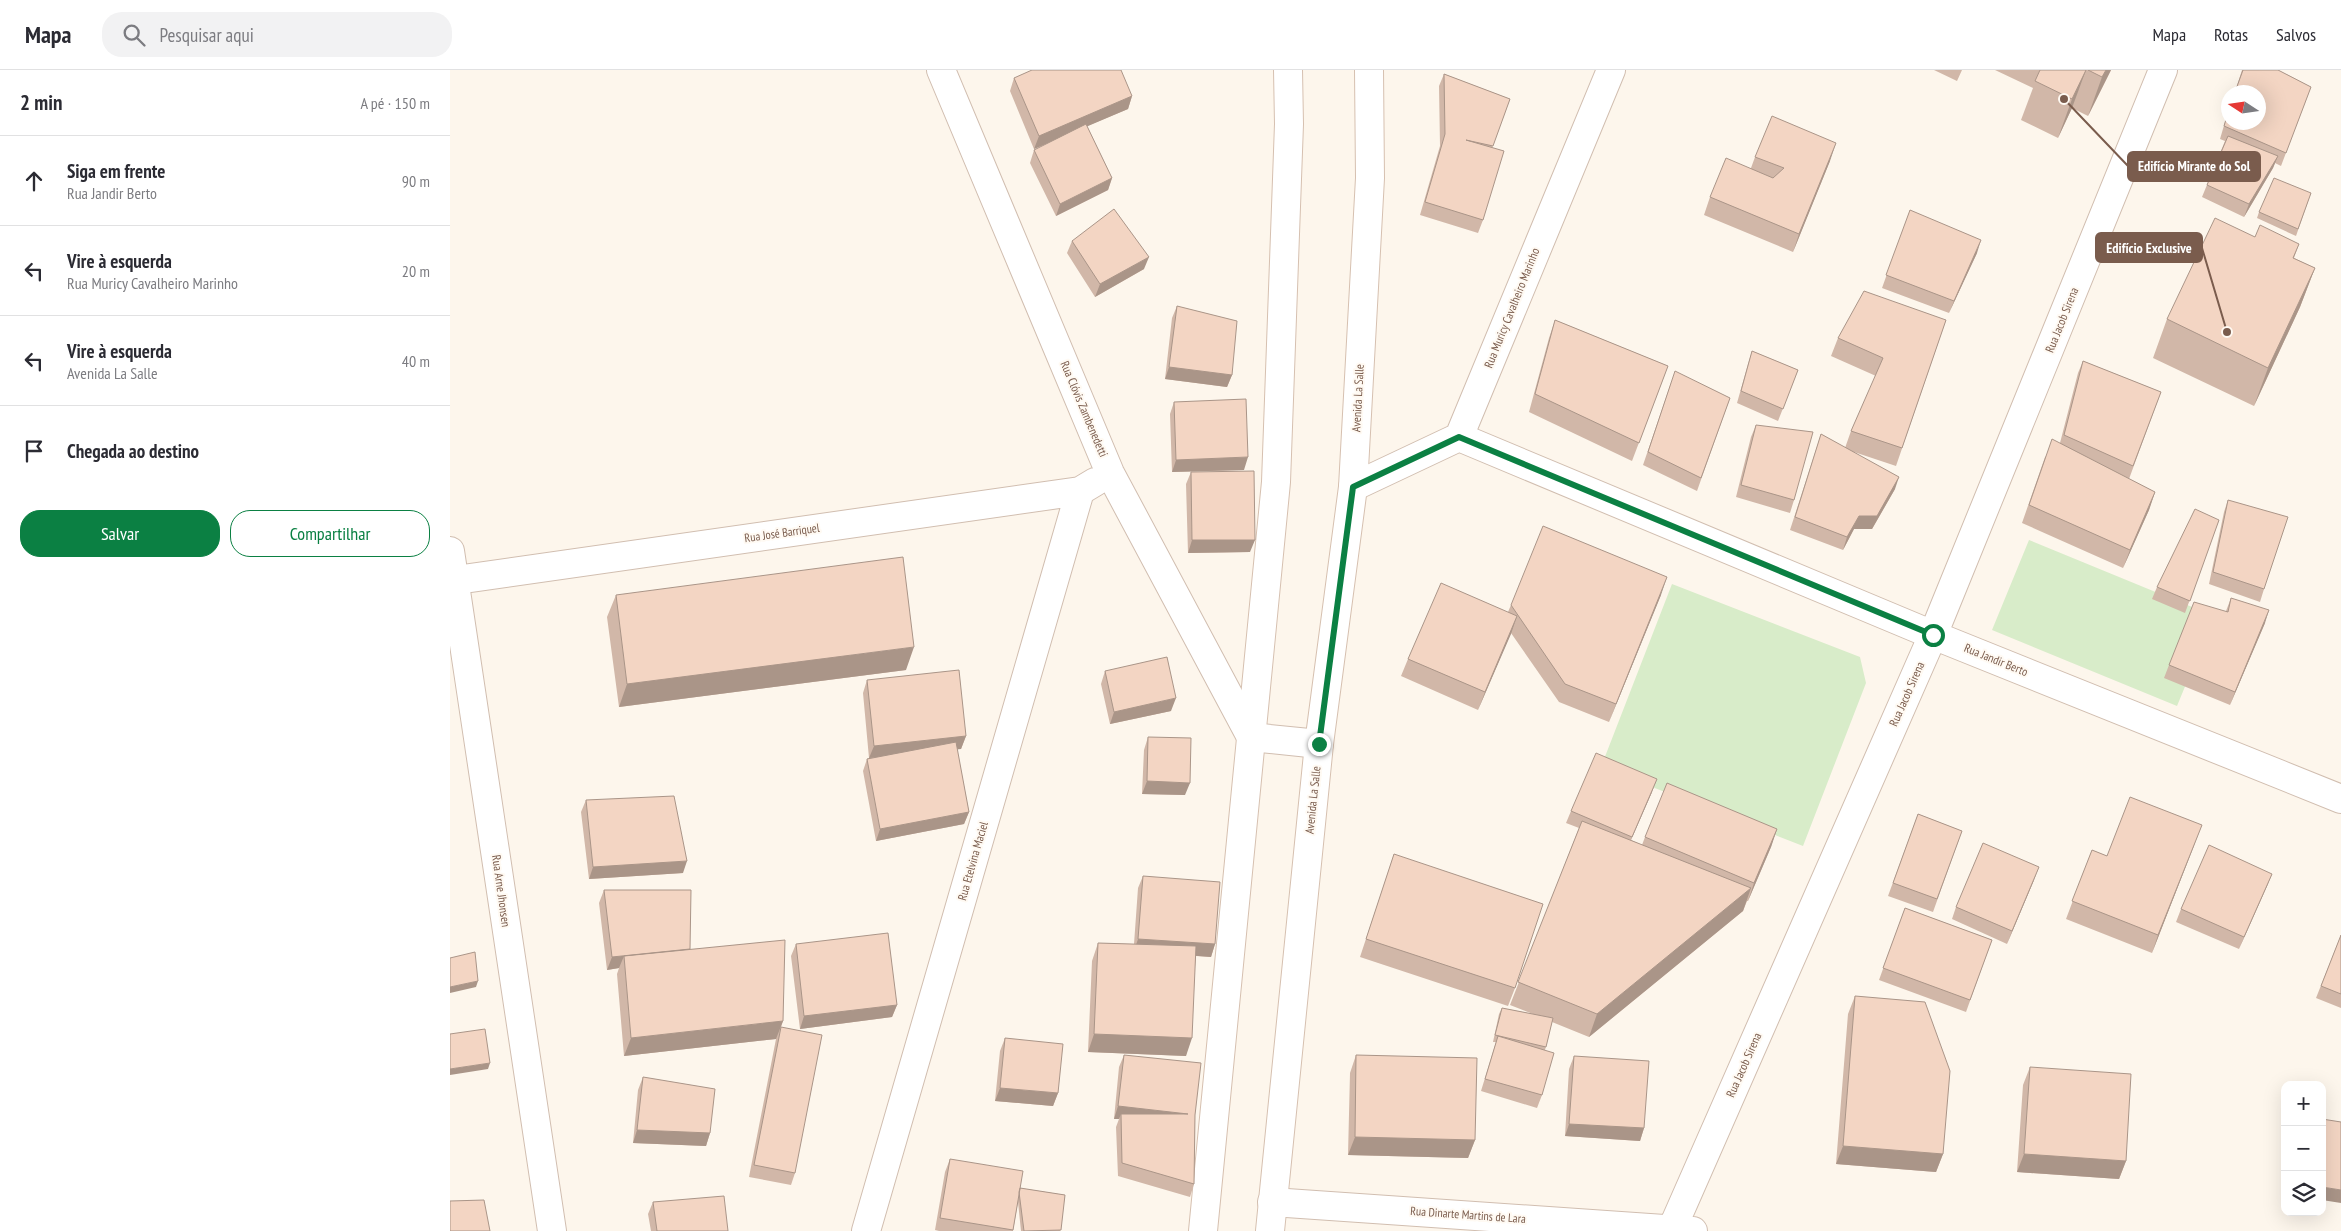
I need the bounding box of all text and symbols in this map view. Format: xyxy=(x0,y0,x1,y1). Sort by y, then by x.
search box xyxy=(102,12,452,57)
text: Mapa xyxy=(25,19,72,50)
icon: search xyxy=(120,21,148,49)
text: Pesquisar aqui xyxy=(160,23,254,47)
text: Mapa xyxy=(2152,23,2186,46)
text: Rotas xyxy=(2214,23,2248,46)
text: Salvos xyxy=(2276,23,2316,46)
north arrow xyxy=(2221,85,2266,130)
text: 2 min xyxy=(20,89,62,116)
text: A pé · 150 m xyxy=(360,93,430,113)
callout: Edifício Mirante do Sol xyxy=(2128,152,2260,181)
text: Edifício Mirante do Sol xyxy=(2138,157,2251,175)
text: Siga em frente xyxy=(67,159,165,183)
icon: ahead xyxy=(20,167,48,195)
text: 90 m xyxy=(402,171,430,191)
text: Rua Jandir Berto xyxy=(67,183,157,203)
callout: Edifício Exclusive xyxy=(2096,233,2202,262)
text: Edifício Exclusive xyxy=(2106,239,2192,257)
street label: Rua Muricy Cavalheiro Marinho xyxy=(1481,246,1543,370)
text: Vire à esquerda xyxy=(67,249,172,273)
icon: left xyxy=(20,257,48,285)
text: 20 m xyxy=(402,261,430,281)
text: Rua Muricy Cavalheiro Marinho xyxy=(67,273,238,293)
street label: Rua Jacob Sirena xyxy=(2042,285,2082,355)
text: Vire à esquerda xyxy=(67,339,172,363)
icon: left xyxy=(20,347,48,375)
text: 40 m xyxy=(402,351,430,371)
street label: Rua Clóvis Zambenedetti xyxy=(1057,359,1111,459)
text: Avenida La Salle xyxy=(67,363,158,383)
street label: Avenida La Salle xyxy=(1348,364,1367,432)
icon: arrive xyxy=(20,437,48,465)
text: Chegada ao destino xyxy=(67,439,199,463)
button: Salvar xyxy=(20,510,220,557)
button: Compartilhar xyxy=(230,510,430,557)
street label: Rua José Barriquel xyxy=(743,520,821,545)
route start xyxy=(1922,624,1945,647)
street label: Rua Jandir Berto xyxy=(1962,640,2030,679)
street label: Rua Jacob Sirena xyxy=(1886,659,1928,728)
route end xyxy=(1308,733,1331,756)
street label: Avenida La Salle xyxy=(1301,765,1324,835)
street label: Rua Etelvina Maciel xyxy=(954,820,991,902)
street label: Rua Arne Jhonsen xyxy=(489,854,514,928)
street label: Rua Jacob Sirena xyxy=(1723,1030,1765,1099)
map controls xyxy=(2281,1081,2326,1216)
button: + xyxy=(2281,1081,2326,1126)
button: − xyxy=(2281,1126,2326,1171)
button: layers xyxy=(2281,1171,2326,1216)
street label: Rua Dinarte Martins de Lara xyxy=(1410,1203,1526,1226)

